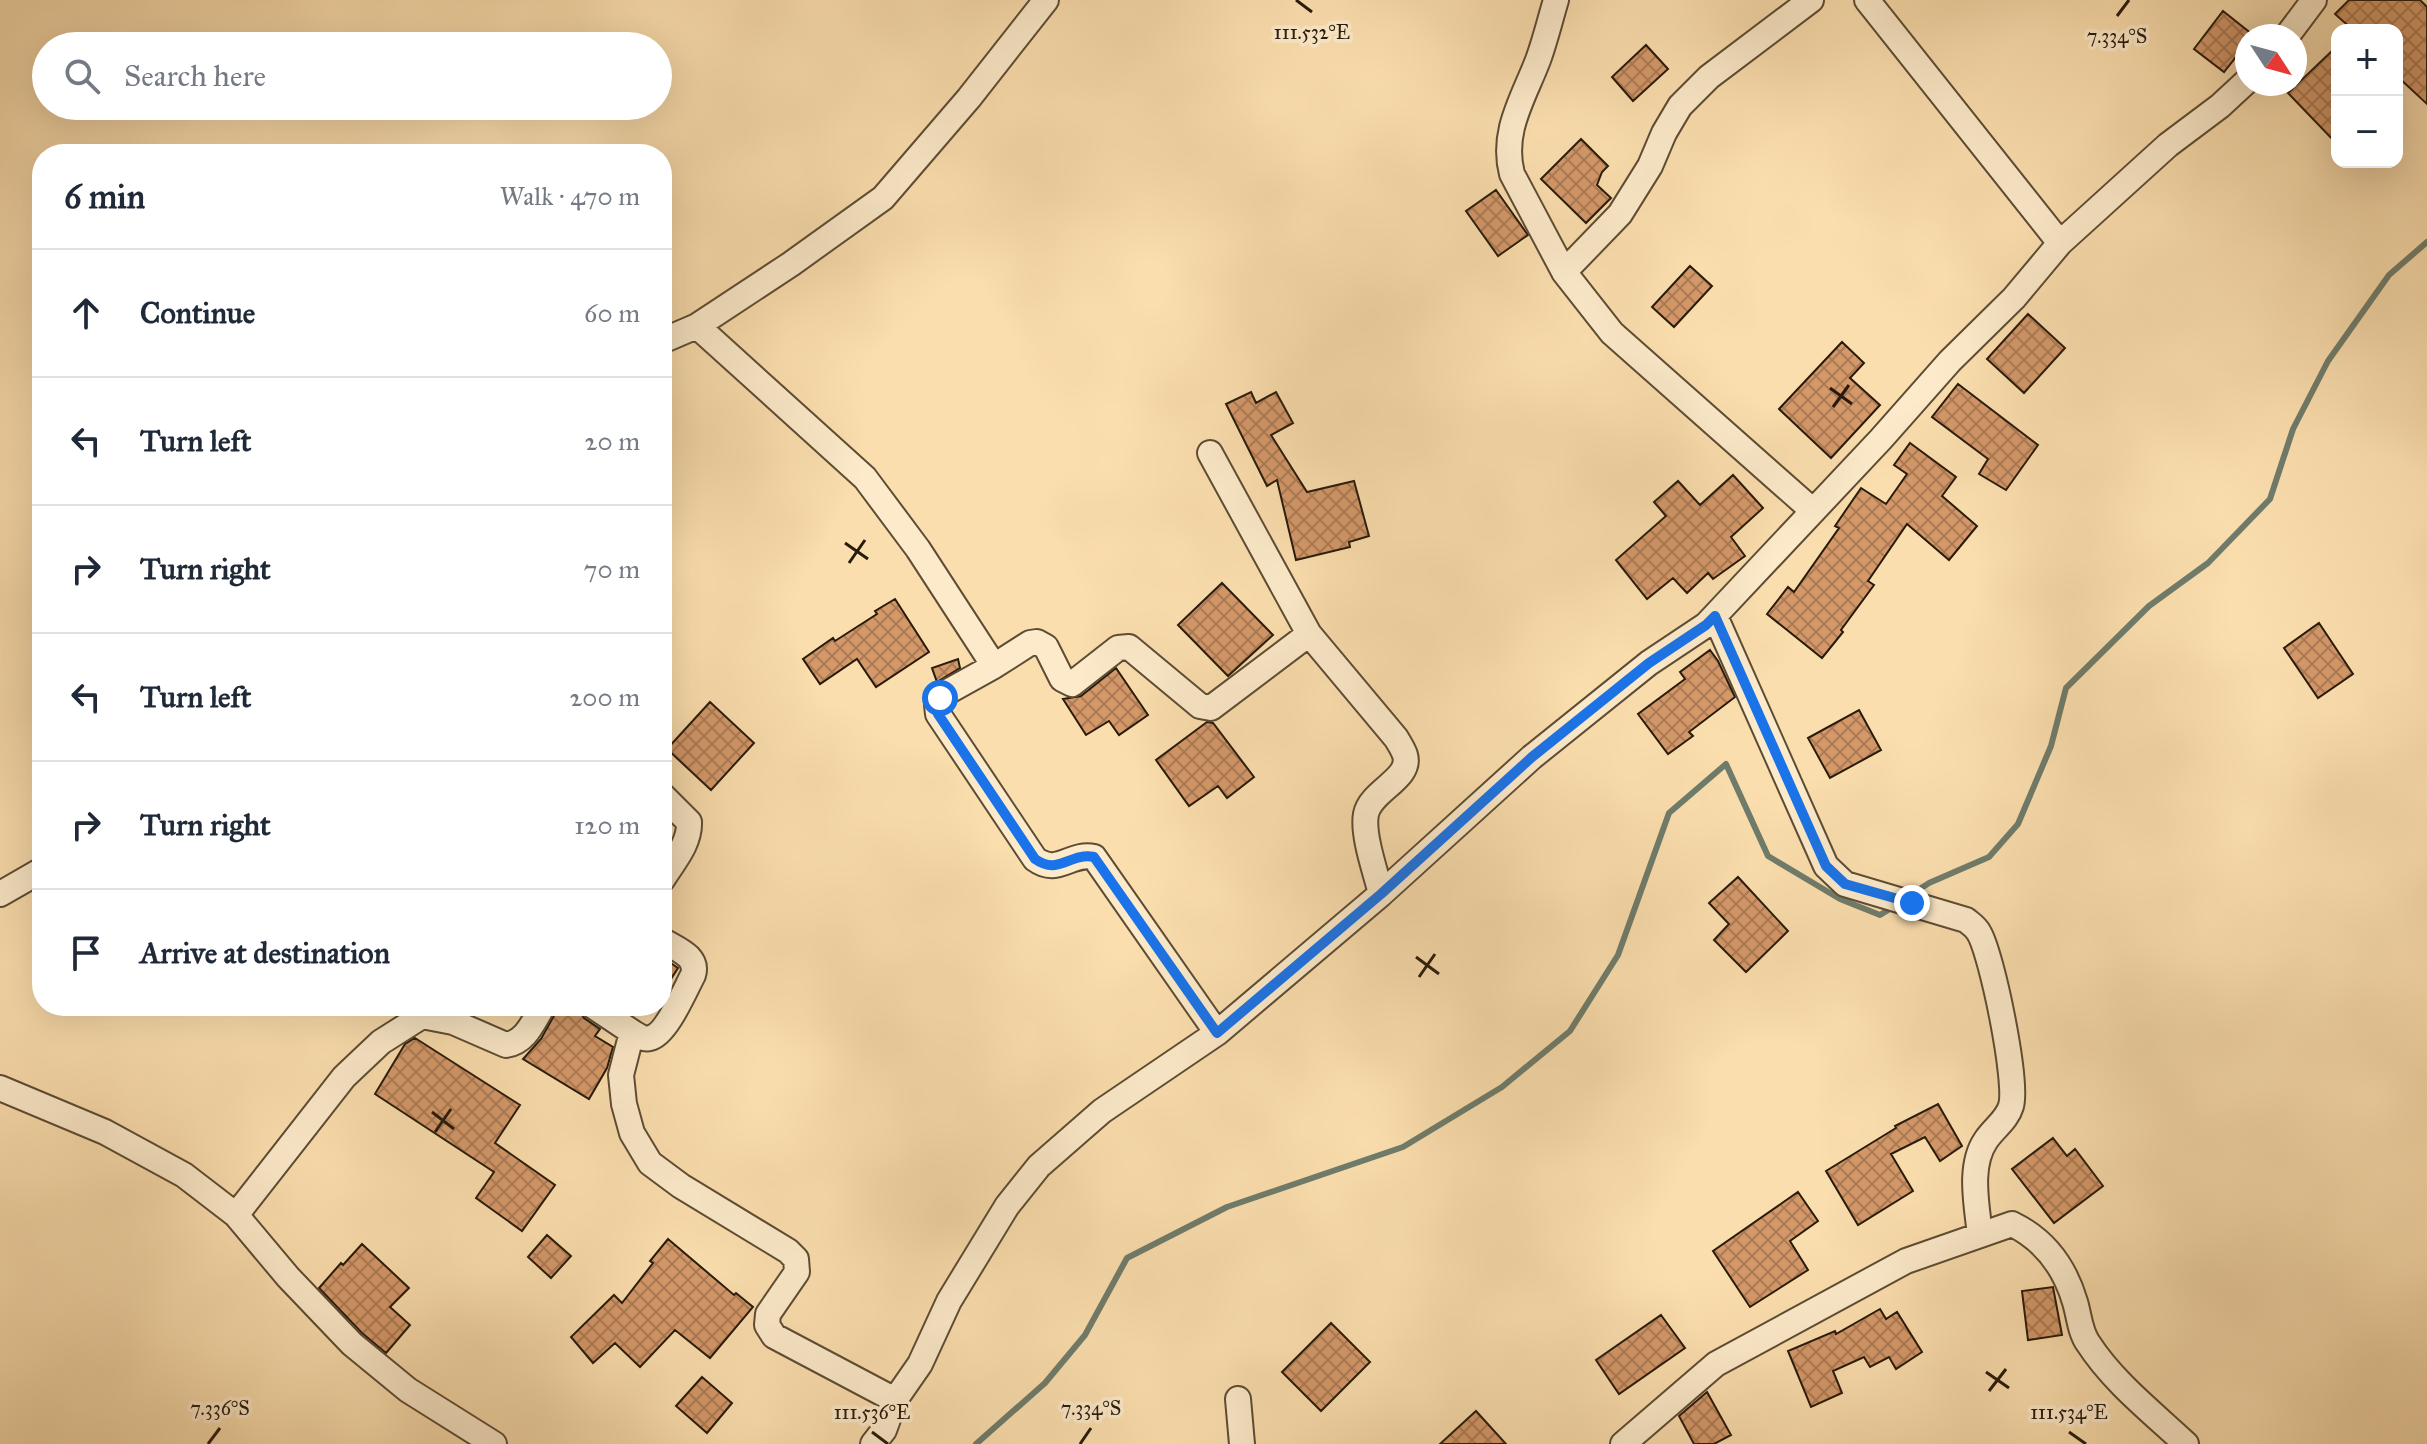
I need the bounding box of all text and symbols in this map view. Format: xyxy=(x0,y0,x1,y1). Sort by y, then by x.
text: 111.532°E xyxy=(1274,20,1350,44)
text: 7.334°S xyxy=(2087,24,2147,48)
north arrow xyxy=(2235,24,2307,96)
map controls xyxy=(2331,24,2403,168)
button: + xyxy=(2331,24,2403,96)
search box xyxy=(32,32,672,120)
icon: search xyxy=(60,54,104,98)
text: Search here xyxy=(124,58,266,94)
button: − xyxy=(2331,96,2403,168)
text: 6 min xyxy=(64,176,145,217)
text: Walk · 470 m xyxy=(500,180,640,212)
icon: ahead xyxy=(64,291,108,335)
text: Continue xyxy=(140,295,255,331)
text: 60 m xyxy=(584,297,640,329)
icon: left xyxy=(64,419,108,463)
text: Turn left xyxy=(140,423,251,459)
text: 20 m xyxy=(585,425,640,457)
icon: right xyxy=(64,547,108,591)
text: Turn right xyxy=(140,551,271,587)
text: 70 m xyxy=(584,553,640,585)
icon: left xyxy=(64,675,108,719)
text: Turn left xyxy=(140,679,251,715)
route start xyxy=(922,680,958,716)
text: 200 m xyxy=(569,681,640,713)
icon: right xyxy=(64,803,108,847)
text: Turn right xyxy=(140,807,271,843)
text: 120 m xyxy=(574,809,640,841)
route end xyxy=(1894,885,1930,921)
icon: arrive xyxy=(64,931,108,975)
text: Arrive at destination xyxy=(140,935,390,971)
text: 7.336°S xyxy=(190,1396,250,1420)
text: 7.334°S xyxy=(1061,1396,1121,1420)
text: 111.536°E xyxy=(834,1400,910,1424)
text: 111.534°E xyxy=(2030,1400,2108,1424)

